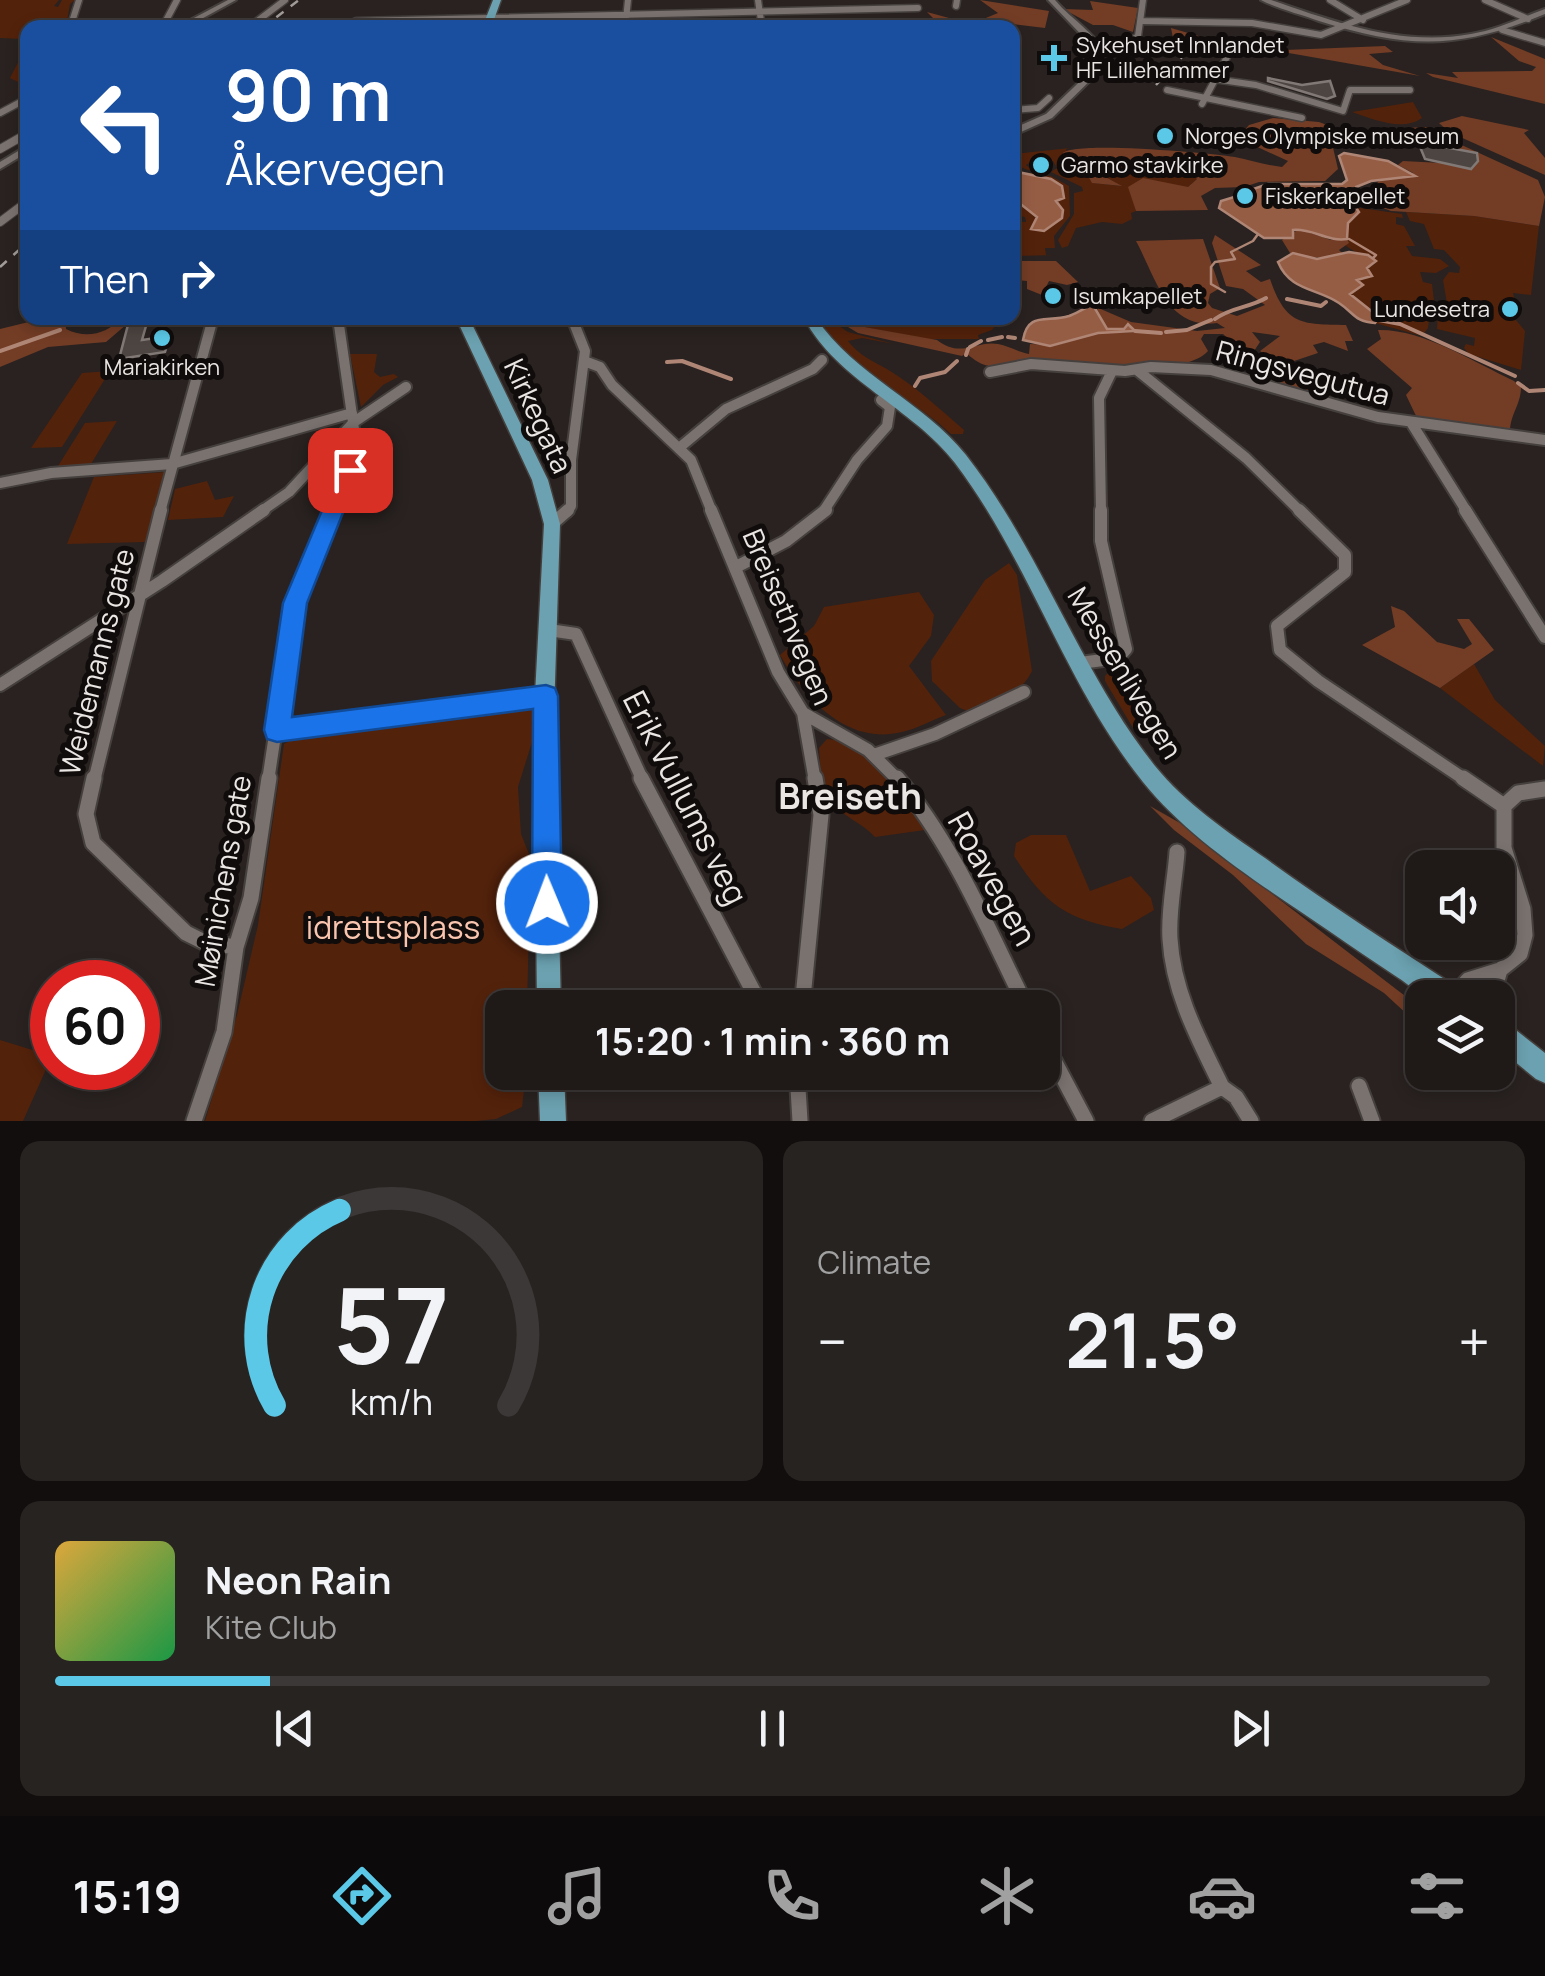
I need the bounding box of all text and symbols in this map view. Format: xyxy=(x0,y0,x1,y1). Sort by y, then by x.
place label: Sykehuset Innlandet HF Lillehammer xyxy=(1076,30,1285,85)
marker: Sykehuset Innlandet HF Lillehammer xyxy=(1041,45,1067,71)
text: 90 m xyxy=(225,46,392,142)
icon: left xyxy=(60,60,190,190)
place label: Norges Olympiske museum xyxy=(1185,121,1459,151)
marker: Norges Olympiske museum xyxy=(1154,125,1176,147)
text: Åkervegen xyxy=(225,137,445,199)
place label: Garmo stavkirke xyxy=(1061,150,1224,180)
marker: Garmo stavkirke xyxy=(1030,154,1052,176)
place label: Fiskerkapellet xyxy=(1265,181,1405,211)
marker: Fiskerkapellet xyxy=(1234,185,1256,207)
icon: right xyxy=(169,250,224,305)
text: Then xyxy=(60,252,149,304)
place label: Isumkapellet xyxy=(1073,281,1203,311)
marker: Isumkapellet xyxy=(1042,285,1064,307)
place label: Lundesetra xyxy=(1374,294,1490,324)
marker: Lundesetra xyxy=(1499,298,1521,320)
marker: Mariakirken xyxy=(151,327,173,349)
street label: Ringsvegutua xyxy=(1212,331,1394,413)
place label: Mariakirken xyxy=(104,352,220,382)
street label: Kirkegata xyxy=(496,352,582,479)
pin xyxy=(308,428,393,513)
icon: arrive xyxy=(323,443,378,498)
street label: Breisethvegen xyxy=(735,523,843,711)
street label: Weidemanns gate xyxy=(50,545,143,779)
street label: Messenlivegen xyxy=(1060,579,1192,765)
street label: Erik Vullums veg xyxy=(613,683,759,912)
street label: Møinichens gate xyxy=(185,772,259,989)
district label: Breiseth xyxy=(778,772,922,820)
street label: Roavegen xyxy=(938,804,1048,953)
map controls xyxy=(1405,850,1515,1090)
button: sound xyxy=(1405,850,1515,960)
position arrow xyxy=(495,851,599,955)
park label: idrettsplass xyxy=(306,905,480,949)
speed limit sign: 60 xyxy=(30,960,160,1090)
button: layers xyxy=(1405,980,1515,1090)
text: 15:20 · 1 min · 360 m xyxy=(595,1014,950,1066)
text: Climate xyxy=(818,1240,931,1284)
text: 57 xyxy=(333,1252,449,1394)
text: 21.5° xyxy=(1065,1288,1240,1391)
text: − xyxy=(818,1303,847,1379)
text: + xyxy=(1458,1303,1490,1379)
text: km/h xyxy=(350,1377,433,1426)
text: Neon Rain xyxy=(205,1553,391,1605)
text: Kite Club xyxy=(205,1605,337,1649)
icon: previous xyxy=(267,1701,322,1756)
icon: pause xyxy=(745,1701,800,1756)
icon: next xyxy=(1223,1701,1278,1756)
icon: directions xyxy=(327,1861,397,1931)
icon: music xyxy=(542,1861,612,1931)
icon: phone xyxy=(757,1861,827,1931)
icon: climate xyxy=(972,1861,1042,1931)
icon: car xyxy=(1187,1861,1257,1931)
icon: filters xyxy=(1402,1861,1472,1931)
text: 15:19 xyxy=(73,1865,182,1927)

